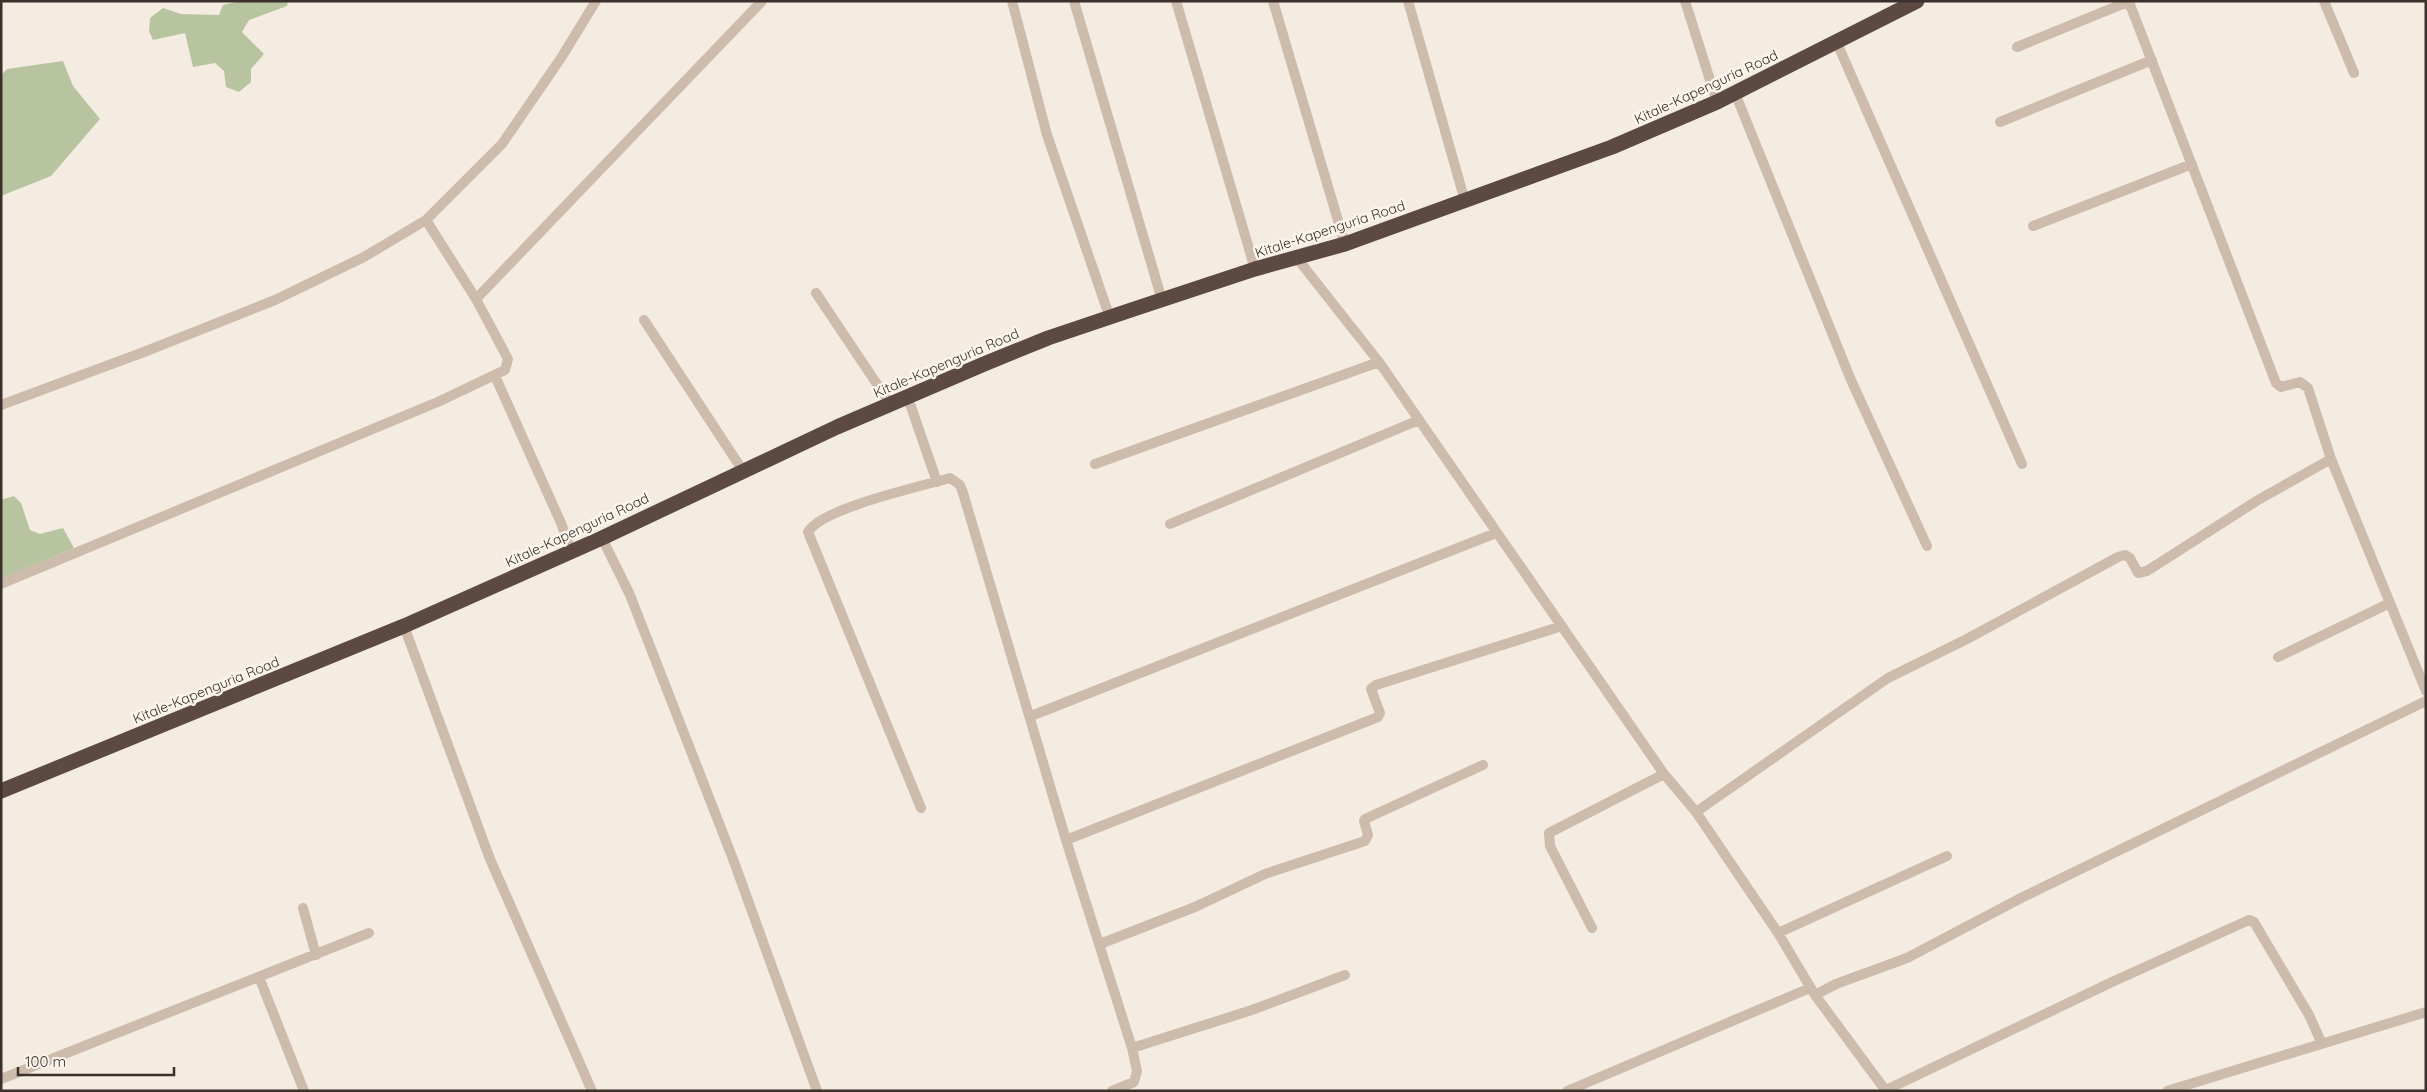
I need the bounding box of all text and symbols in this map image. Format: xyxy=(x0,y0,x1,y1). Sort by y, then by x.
street label: Kitale-Kapenguria Road xyxy=(1631,46,1781,128)
street label: Kitale-Kapenguria Road xyxy=(1253,196,1407,262)
street label: Kitale-Kapenguria Road xyxy=(870,324,1022,402)
street label: Kitale-Kapenguria Road xyxy=(502,489,652,571)
street label: Kitale-Kapenguria Road xyxy=(130,652,282,728)
scale bar xyxy=(18,1044,174,1076)
text: 100 m xyxy=(25,1052,66,1071)

